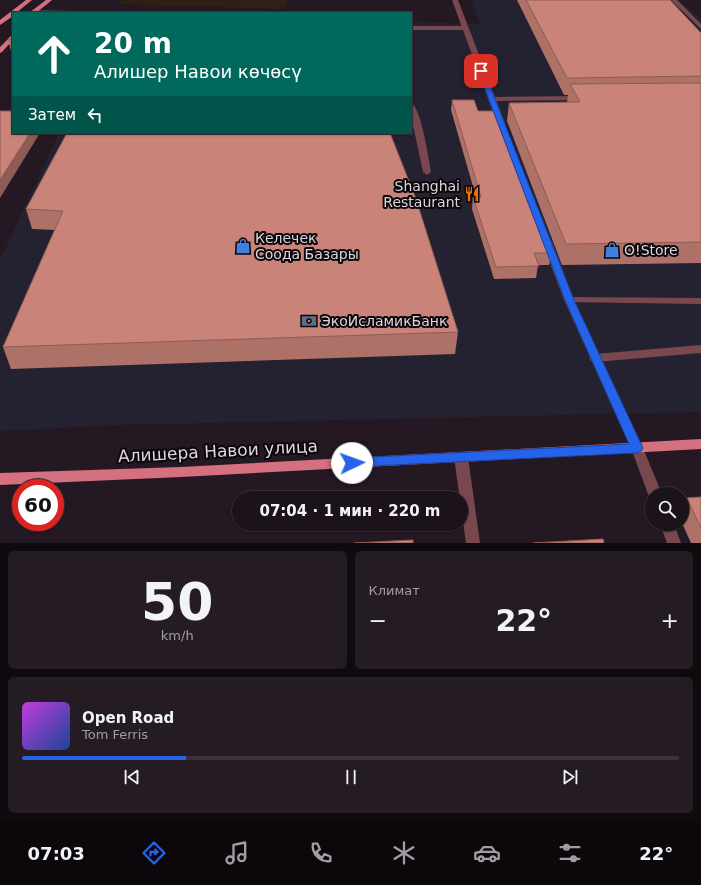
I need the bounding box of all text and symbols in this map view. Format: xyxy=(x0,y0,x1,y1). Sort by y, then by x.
text: 20 m xyxy=(94,27,172,60)
icon: ahead xyxy=(28,28,80,80)
pin xyxy=(464,54,498,88)
icon: arrive xyxy=(470,60,492,82)
text: Алишер Навои көчөсү xyxy=(94,61,302,82)
icon: left xyxy=(84,104,106,126)
text: Затем xyxy=(28,106,76,124)
place label: Shanghai Restaurant xyxy=(383,178,460,210)
restaurant icon: Shanghai Restaurant xyxy=(463,185,481,203)
place label: Келечек Соода Базары xyxy=(255,230,359,262)
shop icon: Келечек Соода Базары xyxy=(234,237,252,255)
shop icon: O!Store xyxy=(603,241,621,259)
place label: O!Store xyxy=(624,242,678,258)
bank icon: ЭкоИсламикБанк xyxy=(300,312,318,330)
place label: ЭкоИсламикБанк xyxy=(321,313,447,329)
street label: Алишера Навои улица xyxy=(118,436,318,466)
position arrow xyxy=(331,442,373,484)
speed limit sign: 60 xyxy=(12,479,64,531)
map controls xyxy=(645,487,689,531)
button: search xyxy=(645,487,689,531)
text: 07:04 · 1 мин · 220 m xyxy=(260,502,441,520)
text: 50 xyxy=(141,572,213,632)
text: Климат xyxy=(369,583,420,598)
text: 22° xyxy=(495,603,552,638)
text: − xyxy=(369,608,387,633)
text: + xyxy=(661,608,679,633)
text: km/h xyxy=(161,628,194,643)
text: Open Road xyxy=(82,709,174,727)
text: Tom Ferris xyxy=(82,727,148,742)
icon: previous xyxy=(121,766,143,788)
icon: pause xyxy=(340,766,362,788)
icon: next xyxy=(559,766,581,788)
icon: directions xyxy=(140,839,168,867)
icon: music xyxy=(223,839,251,867)
icon: phone xyxy=(307,839,335,867)
icon: climate xyxy=(390,839,418,867)
icon: car xyxy=(473,839,501,867)
icon: filters xyxy=(556,839,584,867)
text: 07:03 xyxy=(28,843,85,864)
text: 22° xyxy=(639,843,673,864)

